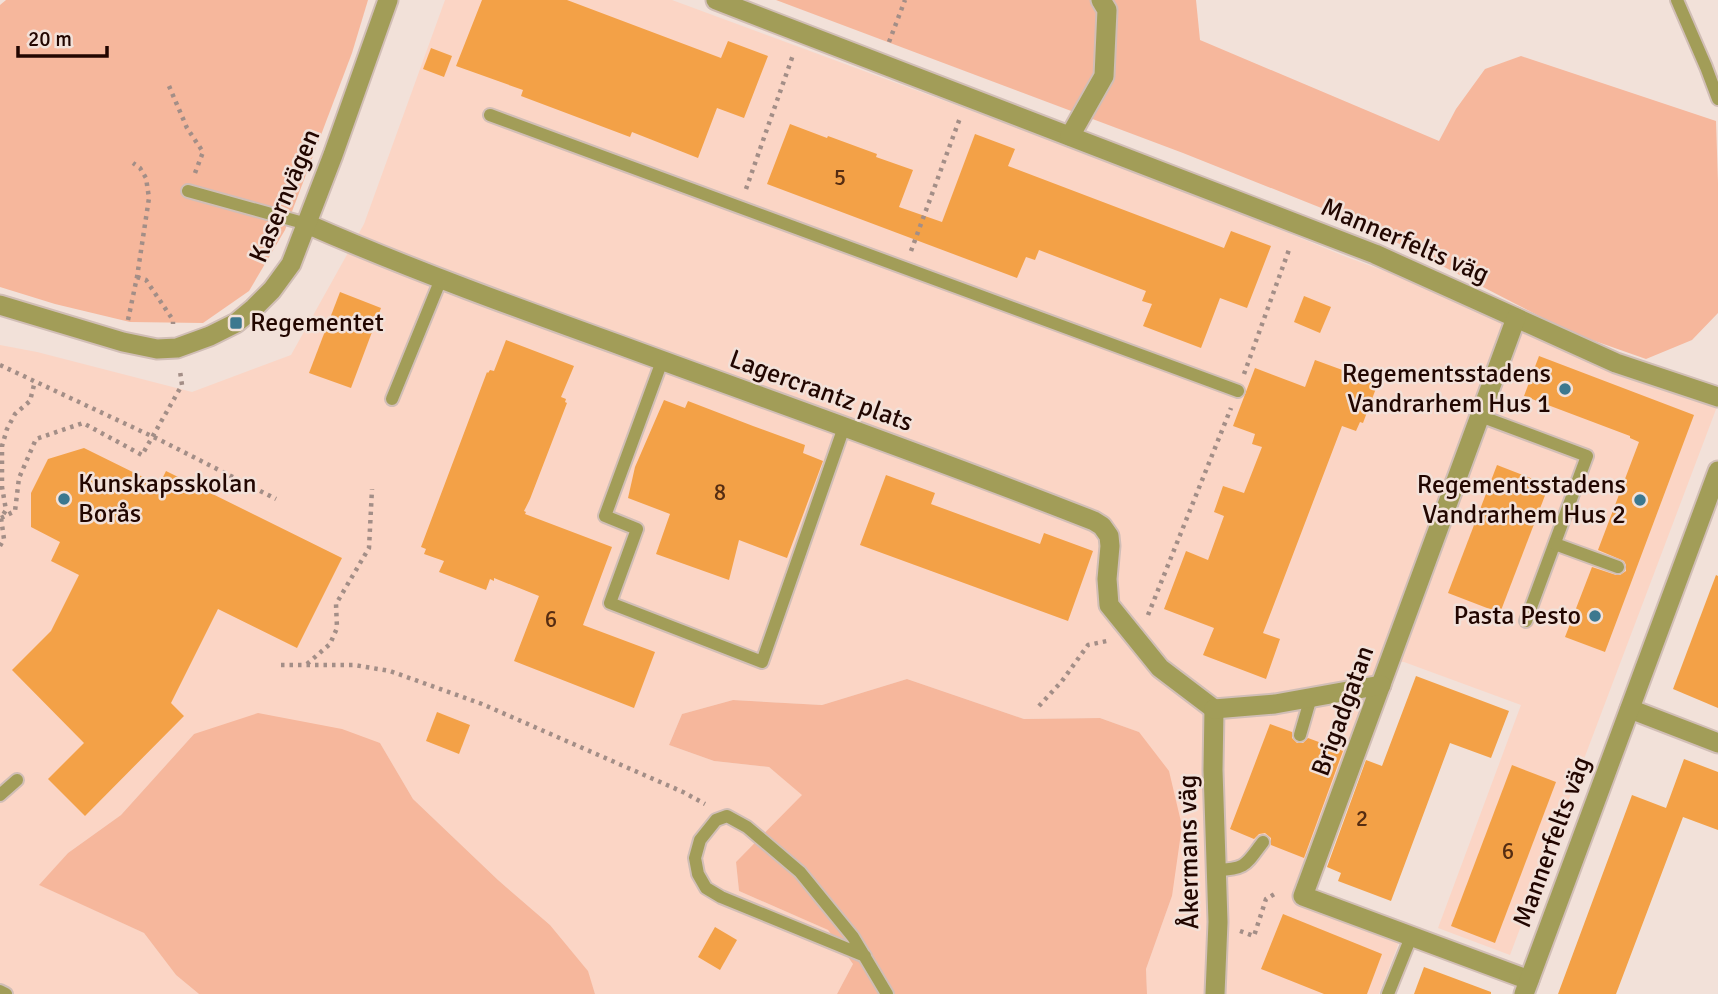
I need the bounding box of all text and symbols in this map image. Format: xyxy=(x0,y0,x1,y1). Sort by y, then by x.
scale bar xyxy=(18,14,107,58)
text: 20 m xyxy=(28,26,72,52)
street label: Kasernvägen xyxy=(242,124,328,268)
house number: 5 xyxy=(834,163,846,192)
street label: Mannerfelts väg xyxy=(1316,191,1494,291)
place label: Regementet xyxy=(250,307,384,339)
marker: Regementet xyxy=(228,315,244,331)
street label: Lagercrantz plats xyxy=(725,343,917,439)
place label: Regementsstadens Vandrarhem Hus 1 xyxy=(1342,358,1551,420)
marker: Regementsstadens Vandrarhem Hus 1 xyxy=(1557,381,1573,397)
place label: Kunskapsskolan Borås xyxy=(78,468,257,530)
place label: Regementsstadens Vandrarhem Hus 2 xyxy=(1417,469,1626,531)
house number: 8 xyxy=(714,478,726,507)
marker: Kunskapsskolan Borås xyxy=(56,491,72,507)
marker: Regementsstadens Vandrarhem Hus 2 xyxy=(1632,492,1648,508)
place label: Pasta Pesto xyxy=(1453,600,1581,632)
house number: 6 xyxy=(545,605,557,634)
marker: Pasta Pesto xyxy=(1587,608,1603,624)
street label: Brigadgatan xyxy=(1305,642,1381,780)
street label: Mannerfelts väg xyxy=(1506,752,1598,932)
street label: Åkermans väg xyxy=(1172,774,1206,930)
house number: 2 xyxy=(1356,804,1368,833)
house number: 6 xyxy=(1502,837,1514,866)

